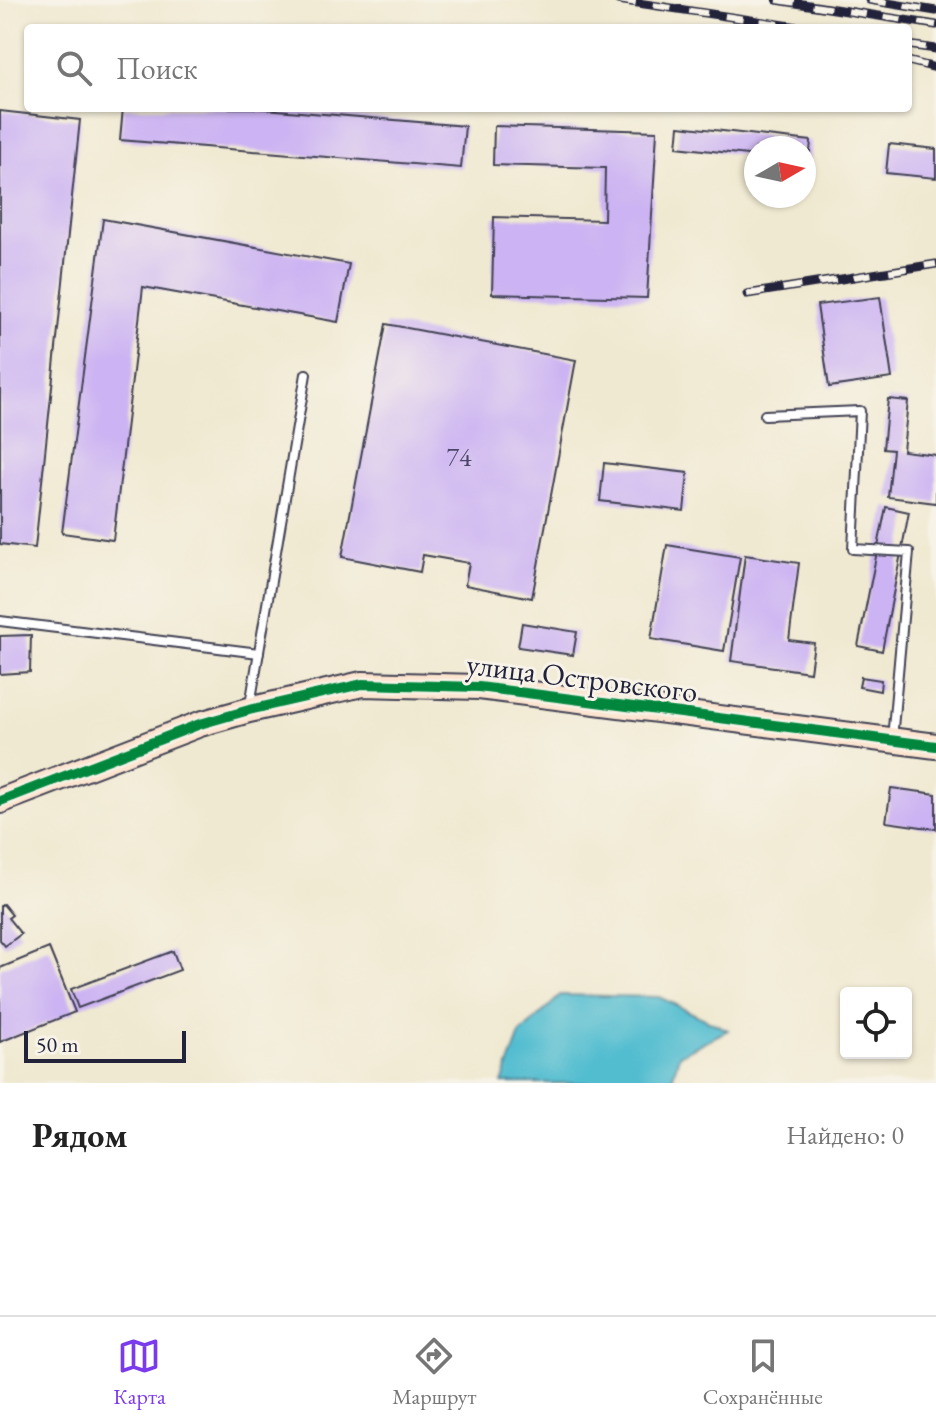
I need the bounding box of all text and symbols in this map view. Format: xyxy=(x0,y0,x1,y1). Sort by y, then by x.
search box xyxy=(24,24,912,112)
icon: search xyxy=(52,46,96,90)
text: Поиск xyxy=(116,49,198,88)
north arrow xyxy=(744,136,816,208)
house number: 74 xyxy=(447,440,472,474)
street label: улица Островского xyxy=(464,644,700,711)
map controls xyxy=(840,987,912,1059)
button: locate xyxy=(840,987,912,1059)
scale bar xyxy=(24,1027,186,1063)
text: 50 m xyxy=(36,1030,79,1059)
text: Рядом xyxy=(32,1113,127,1157)
text: Найдено: 0 xyxy=(786,1118,904,1152)
tab: Карта xyxy=(113,1334,166,1411)
tab: Маршрут xyxy=(392,1334,476,1411)
tab: Сохранённые xyxy=(703,1334,823,1411)

